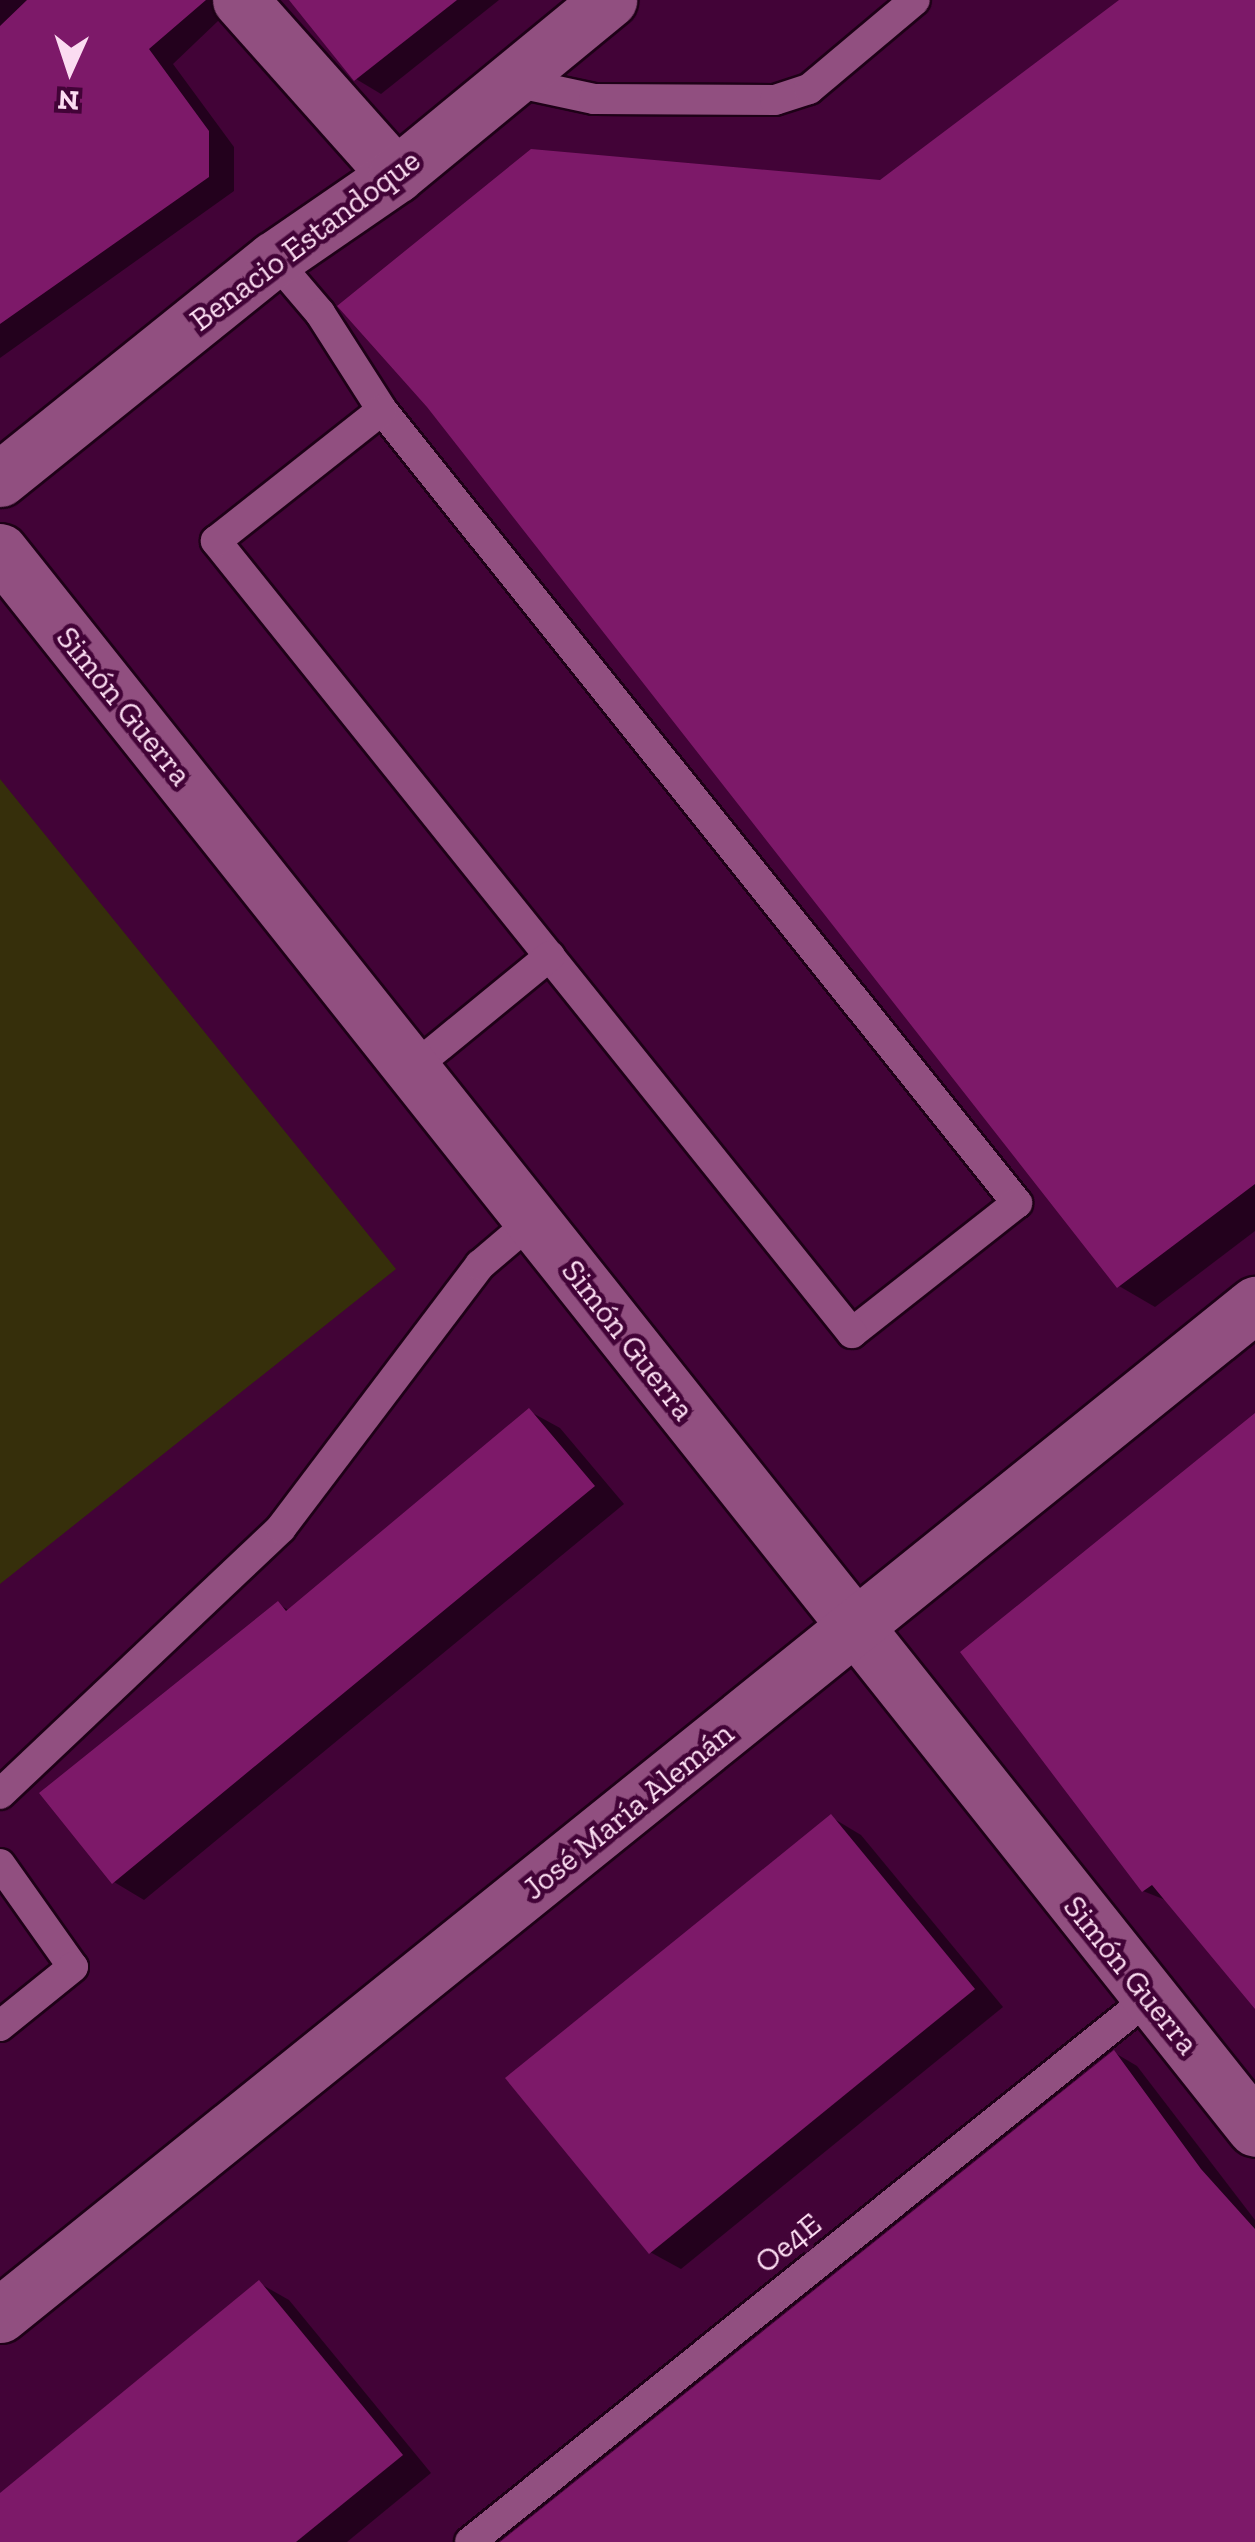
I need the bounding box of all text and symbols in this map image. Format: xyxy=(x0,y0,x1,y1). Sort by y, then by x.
north arrow xyxy=(20,20,120,120)
text: N xyxy=(57,83,80,117)
street label: Benacio Estandoque xyxy=(182,141,428,339)
street label: Simón Guerra xyxy=(48,619,200,793)
street label: Simón Guerra xyxy=(553,1252,703,1428)
street label: José María Alemán xyxy=(515,1714,741,1908)
street label: Simón Guerra xyxy=(1055,1888,1207,2062)
street label: Oe4E xyxy=(747,2205,829,2281)

